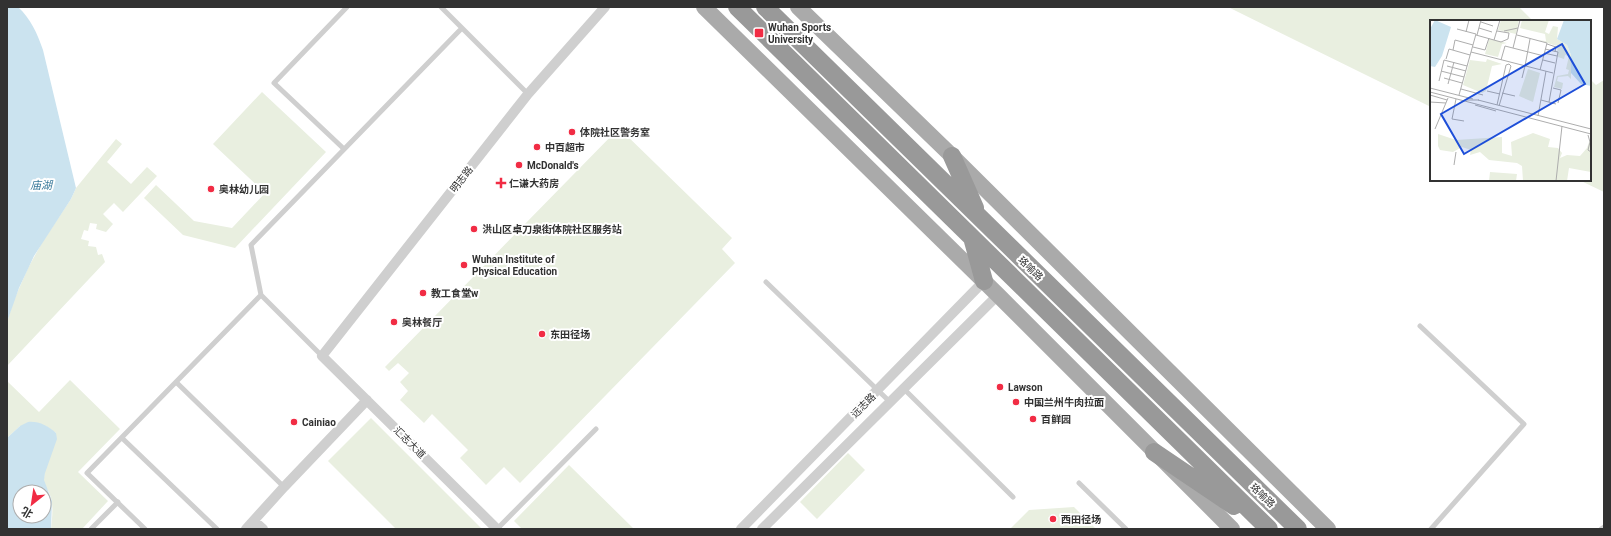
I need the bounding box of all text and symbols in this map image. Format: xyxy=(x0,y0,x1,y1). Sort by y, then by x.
inset map xyxy=(1430,20,1591,181)
place label: Wuhan Sports University xyxy=(768,22,831,45)
marker: Wuhan Sports University xyxy=(753,27,765,39)
place label: 体院社区警务室 xyxy=(579,126,650,138)
marker: 体院社区警务室 xyxy=(567,127,577,137)
marker: 中百超市 xyxy=(532,142,542,152)
place label: 中百超市 xyxy=(545,142,585,153)
marker: McDonald's xyxy=(514,160,524,170)
place label: McDonald's xyxy=(527,160,579,171)
street label: 明志路 xyxy=(448,164,475,195)
marker: 仁谦大药房 xyxy=(496,178,506,188)
place label: 仁谦大药房 xyxy=(509,178,559,189)
water label: 庙湖 xyxy=(30,179,54,192)
place label: 奥林幼儿园 xyxy=(219,183,269,195)
marker: 奥林幼儿园 xyxy=(206,184,216,194)
place label: 洪山区卓刀泉街体院社区服务站 xyxy=(482,223,622,235)
marker: 洪山区卓刀泉街体院社区服务站 xyxy=(469,224,479,234)
place label: Wuhan Institute of Physical Education xyxy=(472,254,558,277)
street label: 珞喻路 xyxy=(1016,254,1045,283)
marker: Wuhan Institute of Physical Education xyxy=(459,260,469,270)
marker: 教工食堂w xyxy=(418,288,428,298)
place label: 教工食堂w xyxy=(431,288,479,299)
marker: 奥林餐厅 xyxy=(389,317,399,327)
place label: 奥林餐厅 xyxy=(402,317,442,328)
marker: 东田径场 xyxy=(537,329,547,339)
place label: 东田径场 xyxy=(550,329,590,340)
marker: Lawson xyxy=(995,382,1005,392)
place label: Lawson xyxy=(1008,382,1043,393)
street label: 远志路 xyxy=(849,391,878,420)
place label: 中国兰州牛肉拉面 xyxy=(1024,396,1104,408)
marker: 中国兰州牛肉拉面 xyxy=(1011,397,1021,407)
marker: 百鲜园 xyxy=(1028,414,1038,424)
place label: 百鲜园 xyxy=(1041,414,1071,425)
marker: Cainiao xyxy=(289,417,299,427)
place label: Cainiao xyxy=(302,417,336,428)
street label: 汇志大道 xyxy=(392,424,428,460)
street label: 珞喻路 xyxy=(1248,481,1277,510)
north arrow xyxy=(12,484,52,524)
text: 北 xyxy=(19,504,35,521)
marker: 西田径场 xyxy=(1048,514,1058,524)
place label: 西田径场 xyxy=(1061,514,1101,525)

